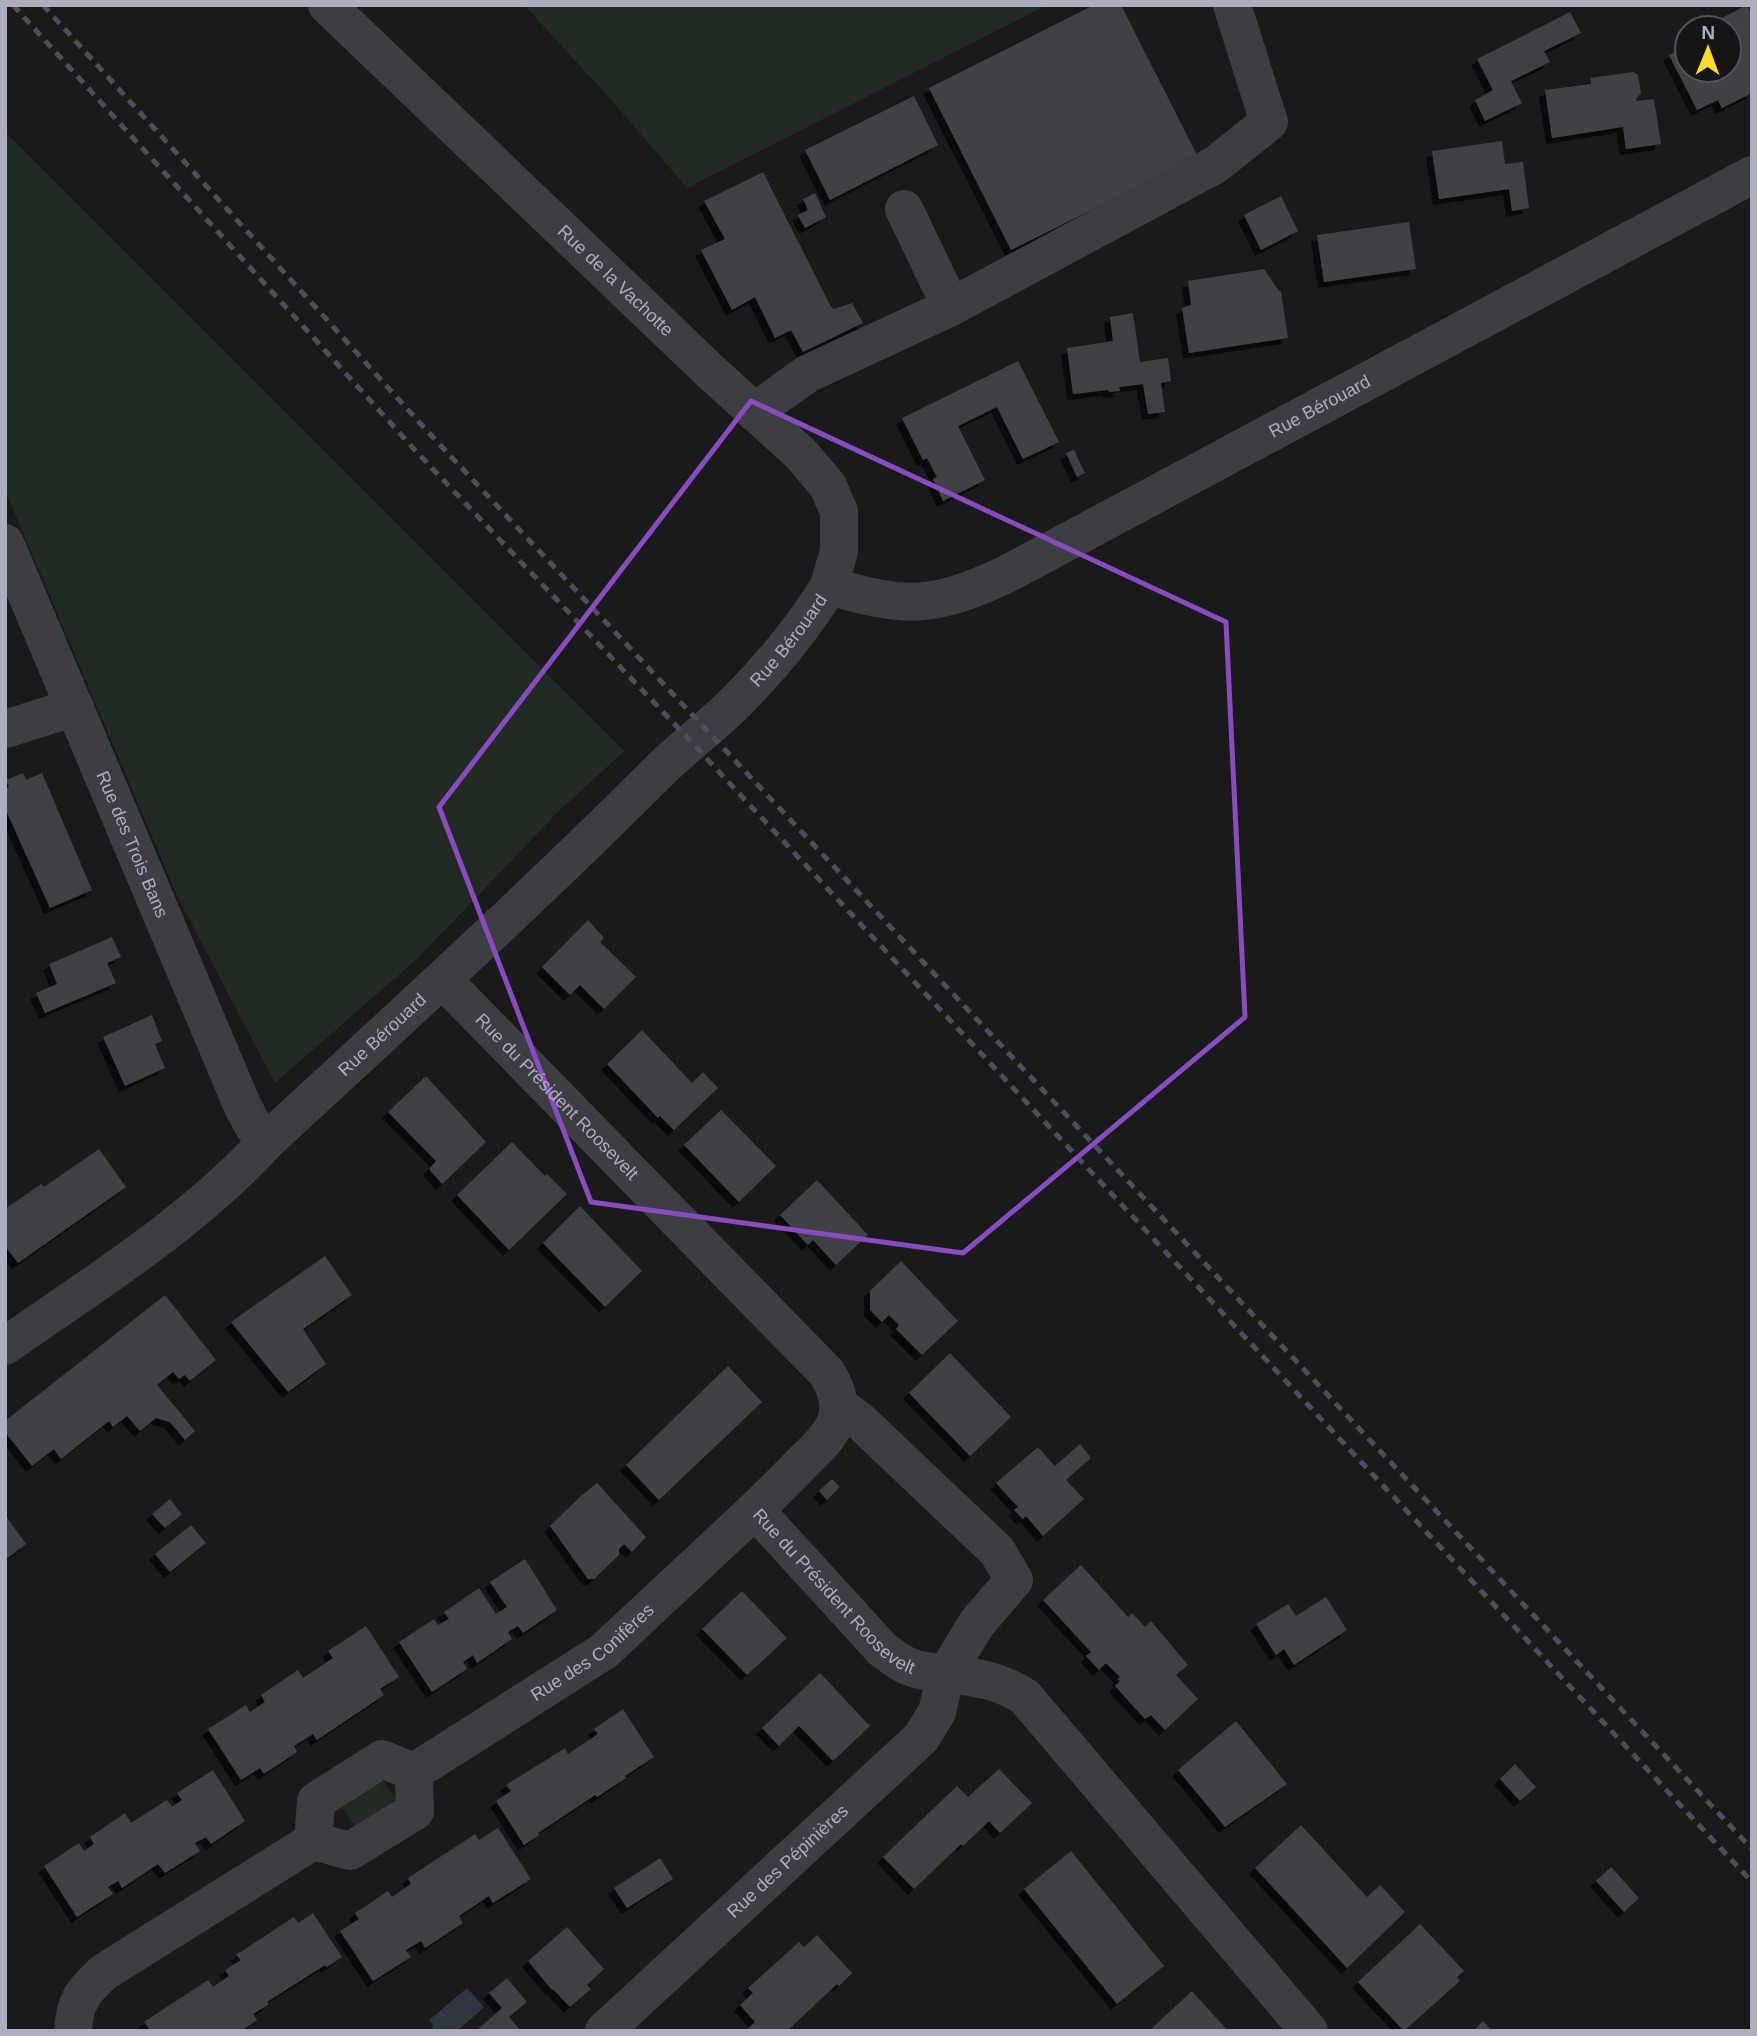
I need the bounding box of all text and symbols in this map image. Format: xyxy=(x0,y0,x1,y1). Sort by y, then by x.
north arrow xyxy=(1673,14,1743,84)
text: N xyxy=(1701,22,1715,43)
street label: Rue de la Vachotte xyxy=(554,221,677,340)
street label: Rue Bérouard xyxy=(1265,371,1374,442)
street label: Rue Bérouard xyxy=(746,591,831,691)
street label: Rue des Trois Bans xyxy=(92,768,172,921)
street label: Rue Bérouard xyxy=(334,989,430,1080)
street label: Rue du Président Roosevelt xyxy=(471,1009,642,1184)
street label: Rue du Président Roosevelt xyxy=(749,1505,918,1678)
street label: Rue des Conifères xyxy=(527,1600,658,1705)
street label: Rue des Pépinières xyxy=(723,1801,852,1922)

